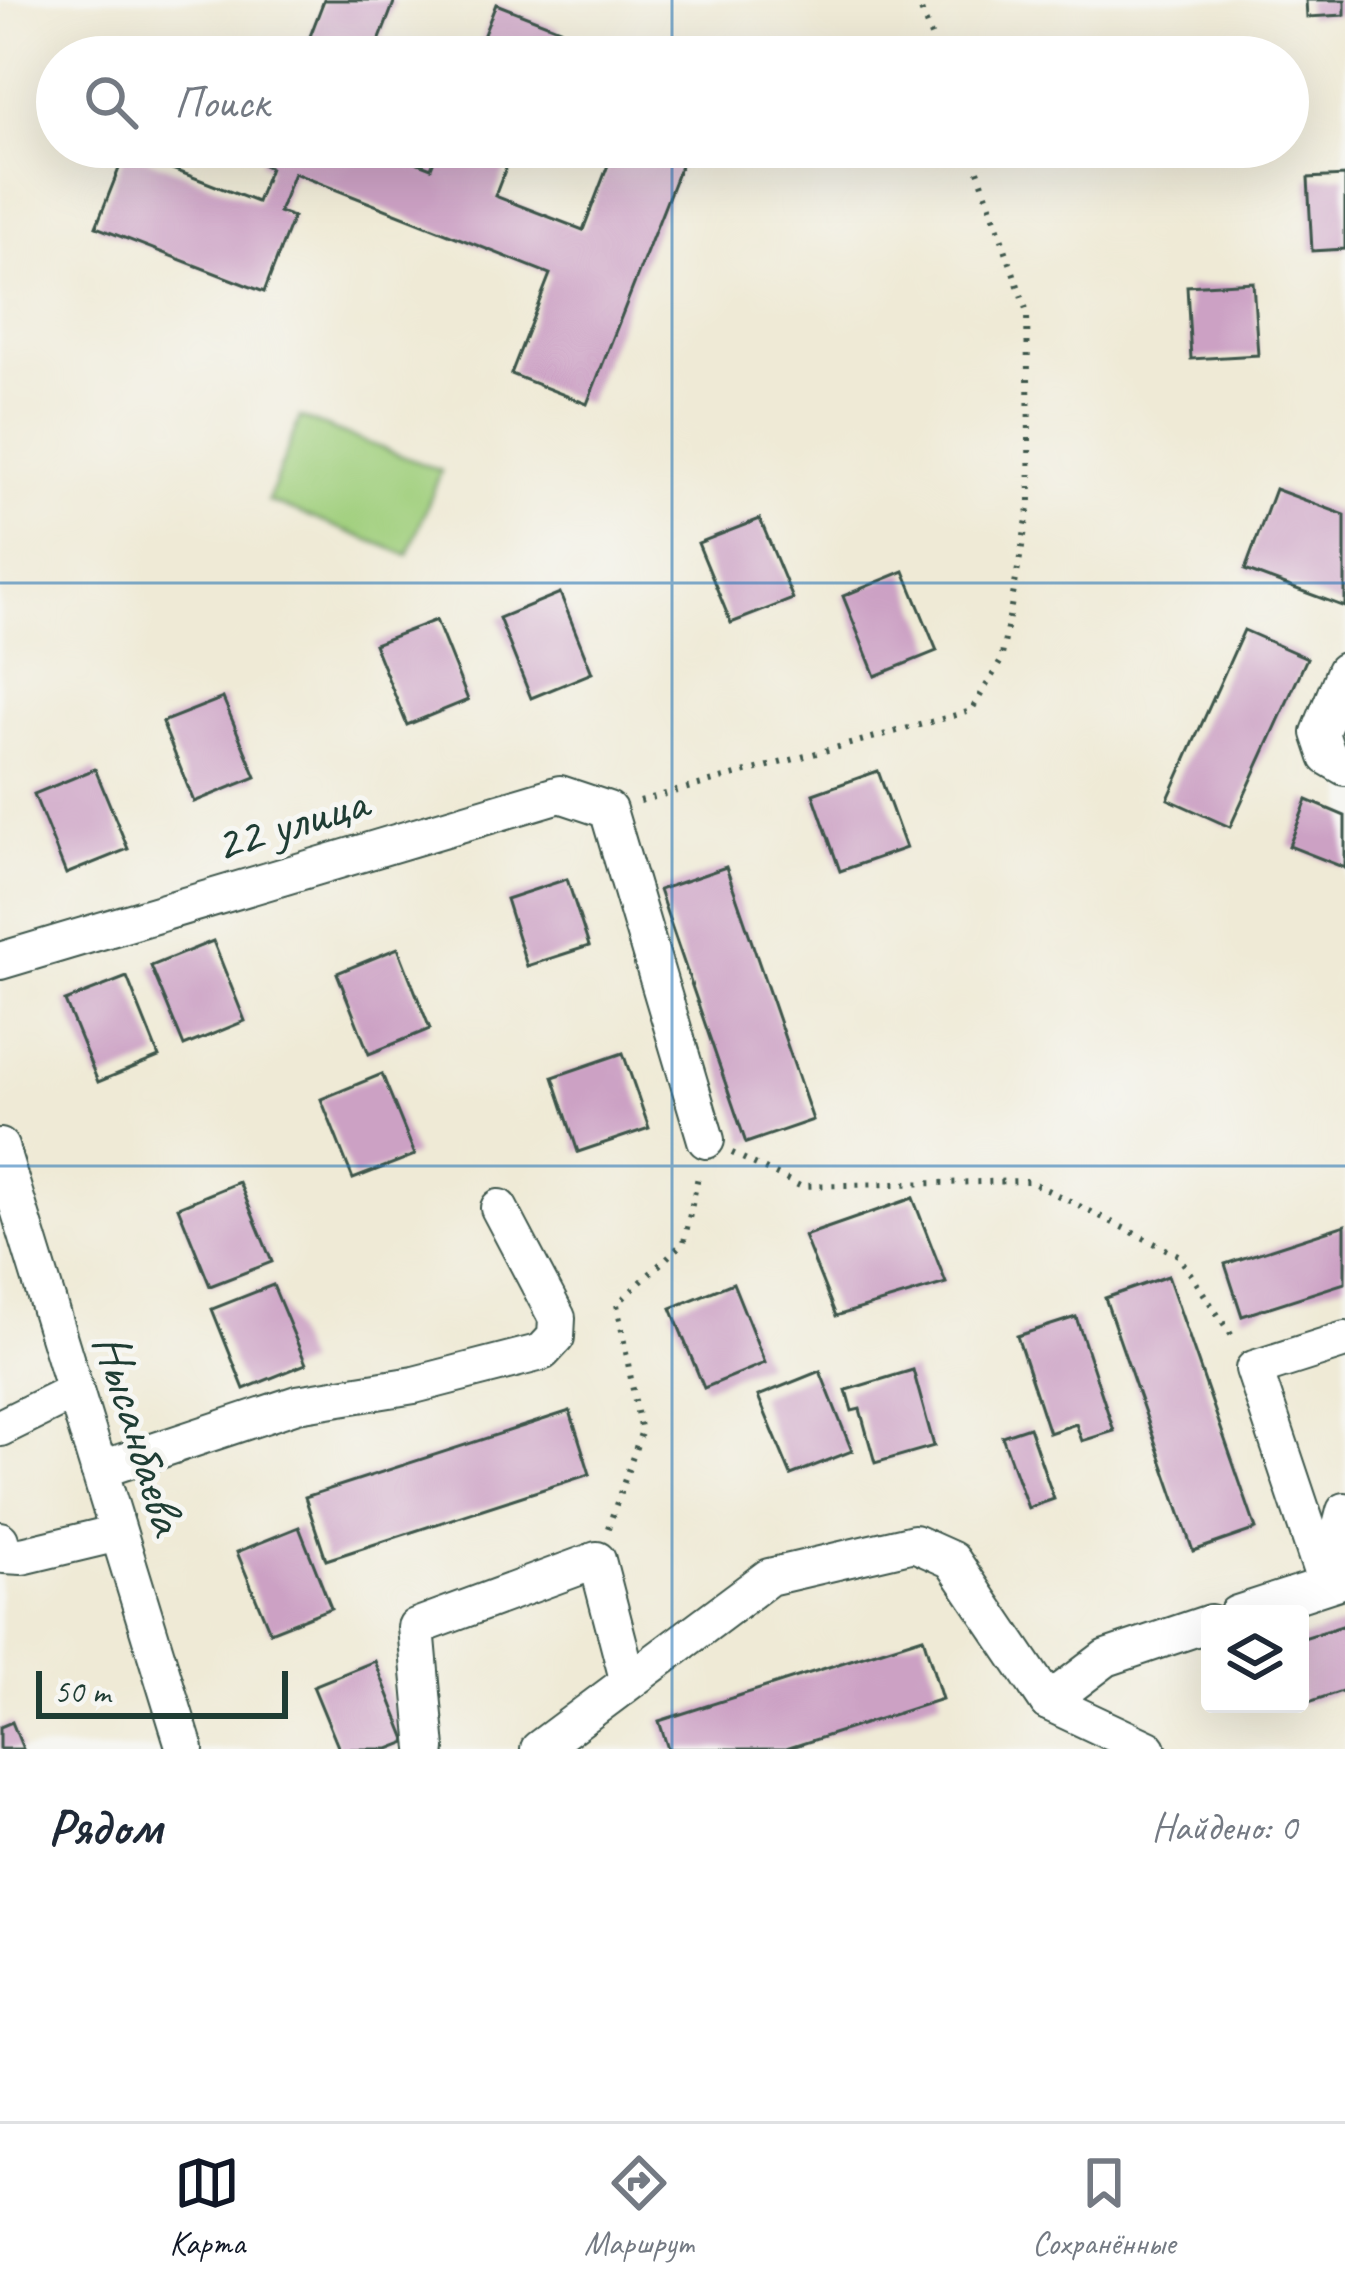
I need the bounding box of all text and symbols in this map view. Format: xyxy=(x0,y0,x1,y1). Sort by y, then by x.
search box xyxy=(36,36,1309,168)
icon: search xyxy=(78,69,144,135)
text: Поиск xyxy=(174,74,269,131)
street label: 22 улица xyxy=(206,768,378,876)
street label: Нысанбаева xyxy=(79,1325,202,1545)
map controls xyxy=(1201,1605,1309,1713)
button: layers xyxy=(1201,1605,1309,1713)
scale bar xyxy=(36,1665,288,1718)
text: 50 m xyxy=(54,1671,110,1713)
text: Рядом xyxy=(48,1795,162,1859)
text: Найдено: 0 xyxy=(1152,1803,1297,1852)
tab: Карта xyxy=(170,2150,245,2264)
tab: Маршрут xyxy=(584,2150,693,2264)
tab: Сохранённые xyxy=(1032,2150,1175,2264)

